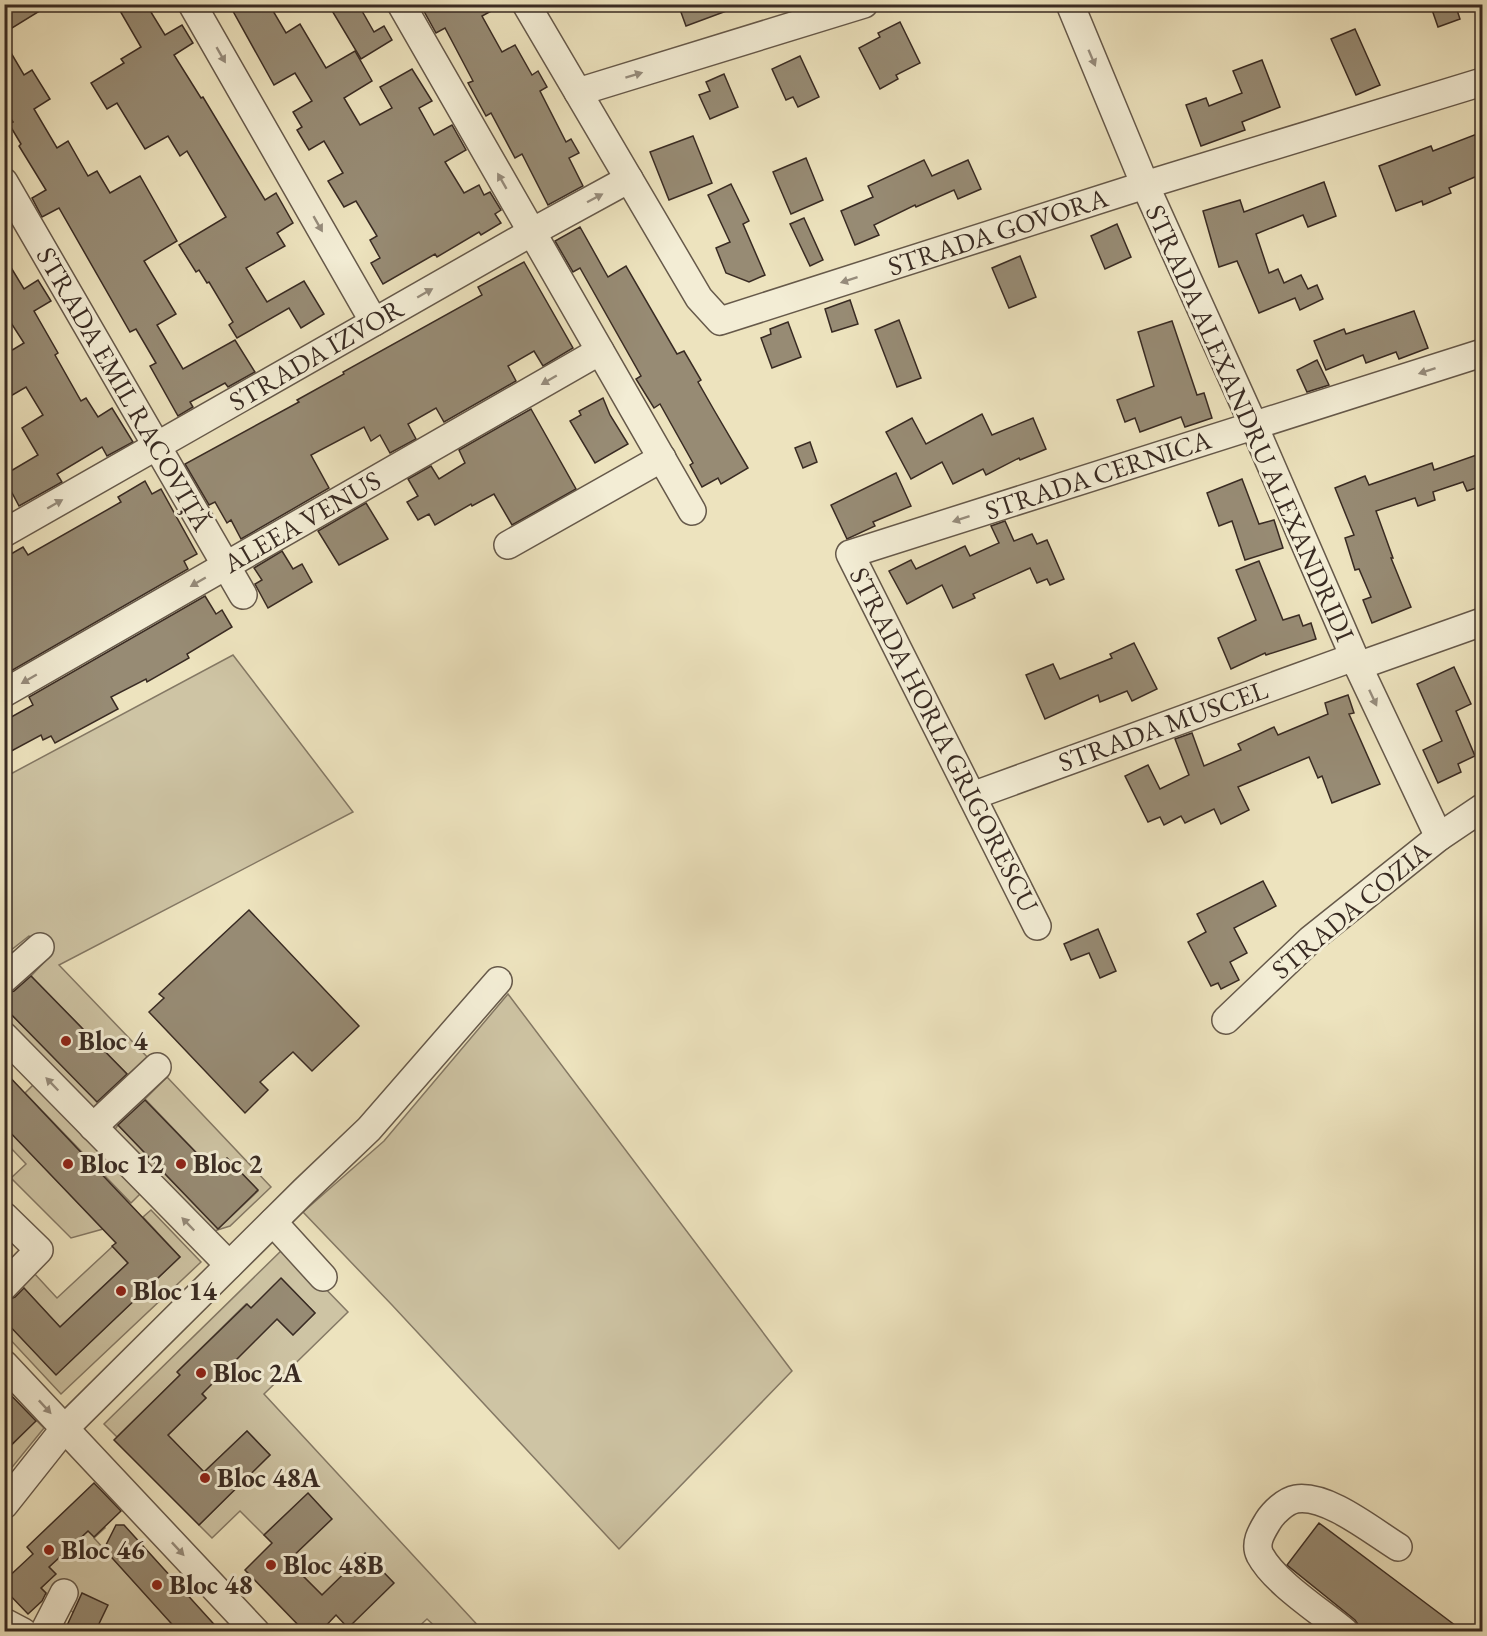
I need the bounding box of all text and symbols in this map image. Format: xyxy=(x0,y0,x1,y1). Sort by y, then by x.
one-way arrow xyxy=(216,47,226,64)
one-way arrow xyxy=(1087,50,1097,68)
one-way arrow xyxy=(625,70,643,79)
one-way arrow xyxy=(498,173,508,190)
street label: STRADA GOVORA xyxy=(883,179,1113,284)
one-way arrow xyxy=(587,193,604,203)
street label: STRADA ALEXANDRU ALEXANDRIDI xyxy=(1138,199,1363,647)
one-way arrow xyxy=(313,216,323,233)
street label: STRADA EMIL RACOVIȚĂ xyxy=(29,241,220,537)
one-way arrow xyxy=(840,276,858,285)
one-way arrow xyxy=(417,288,434,298)
street label: STRADA IZVOR xyxy=(222,290,410,419)
one-way arrow xyxy=(1418,366,1436,376)
one-way arrow xyxy=(540,375,557,385)
street label: STRADA CERNICA xyxy=(981,421,1215,528)
street label: ALEEA VENUS xyxy=(216,462,387,581)
one-way arrow xyxy=(47,499,64,509)
one-way arrow xyxy=(952,515,970,524)
street label: STRADA HORIA GRIGORESCU xyxy=(842,561,1047,918)
one-way arrow xyxy=(189,577,206,587)
street label: STRADA MUSCEL xyxy=(1053,671,1273,780)
one-way arrow xyxy=(20,674,37,684)
one-way arrow xyxy=(1369,690,1378,707)
street label: STRADA COZIA xyxy=(1264,833,1438,986)
place label: Bloc 4 xyxy=(78,1023,148,1058)
marker: Bloc 4 xyxy=(59,1034,73,1048)
one-way arrow xyxy=(45,1077,59,1091)
place label: Bloc 12 xyxy=(80,1146,164,1181)
place label: Bloc 2 xyxy=(193,1146,263,1181)
marker: Bloc 12 xyxy=(61,1157,75,1171)
marker: Bloc 2 xyxy=(174,1157,188,1171)
one-way arrow xyxy=(181,1217,195,1231)
place label: Bloc 14 xyxy=(133,1273,218,1308)
marker: Bloc 14 xyxy=(114,1284,128,1298)
place label: Bloc 2A xyxy=(213,1355,303,1390)
marker: Bloc 2A xyxy=(194,1366,208,1380)
one-way arrow xyxy=(37,1399,51,1413)
place label: Bloc 48A xyxy=(217,1460,321,1495)
marker: Bloc 48A xyxy=(198,1471,212,1485)
place label: Bloc 46 xyxy=(61,1532,145,1567)
one-way arrow xyxy=(171,1541,185,1555)
marker: Bloc 46 xyxy=(42,1543,56,1557)
place label: Bloc 48B xyxy=(283,1547,384,1582)
marker: Bloc 48B xyxy=(264,1558,278,1572)
place label: Bloc 48 xyxy=(169,1567,253,1602)
marker: Bloc 48 xyxy=(150,1578,164,1592)

